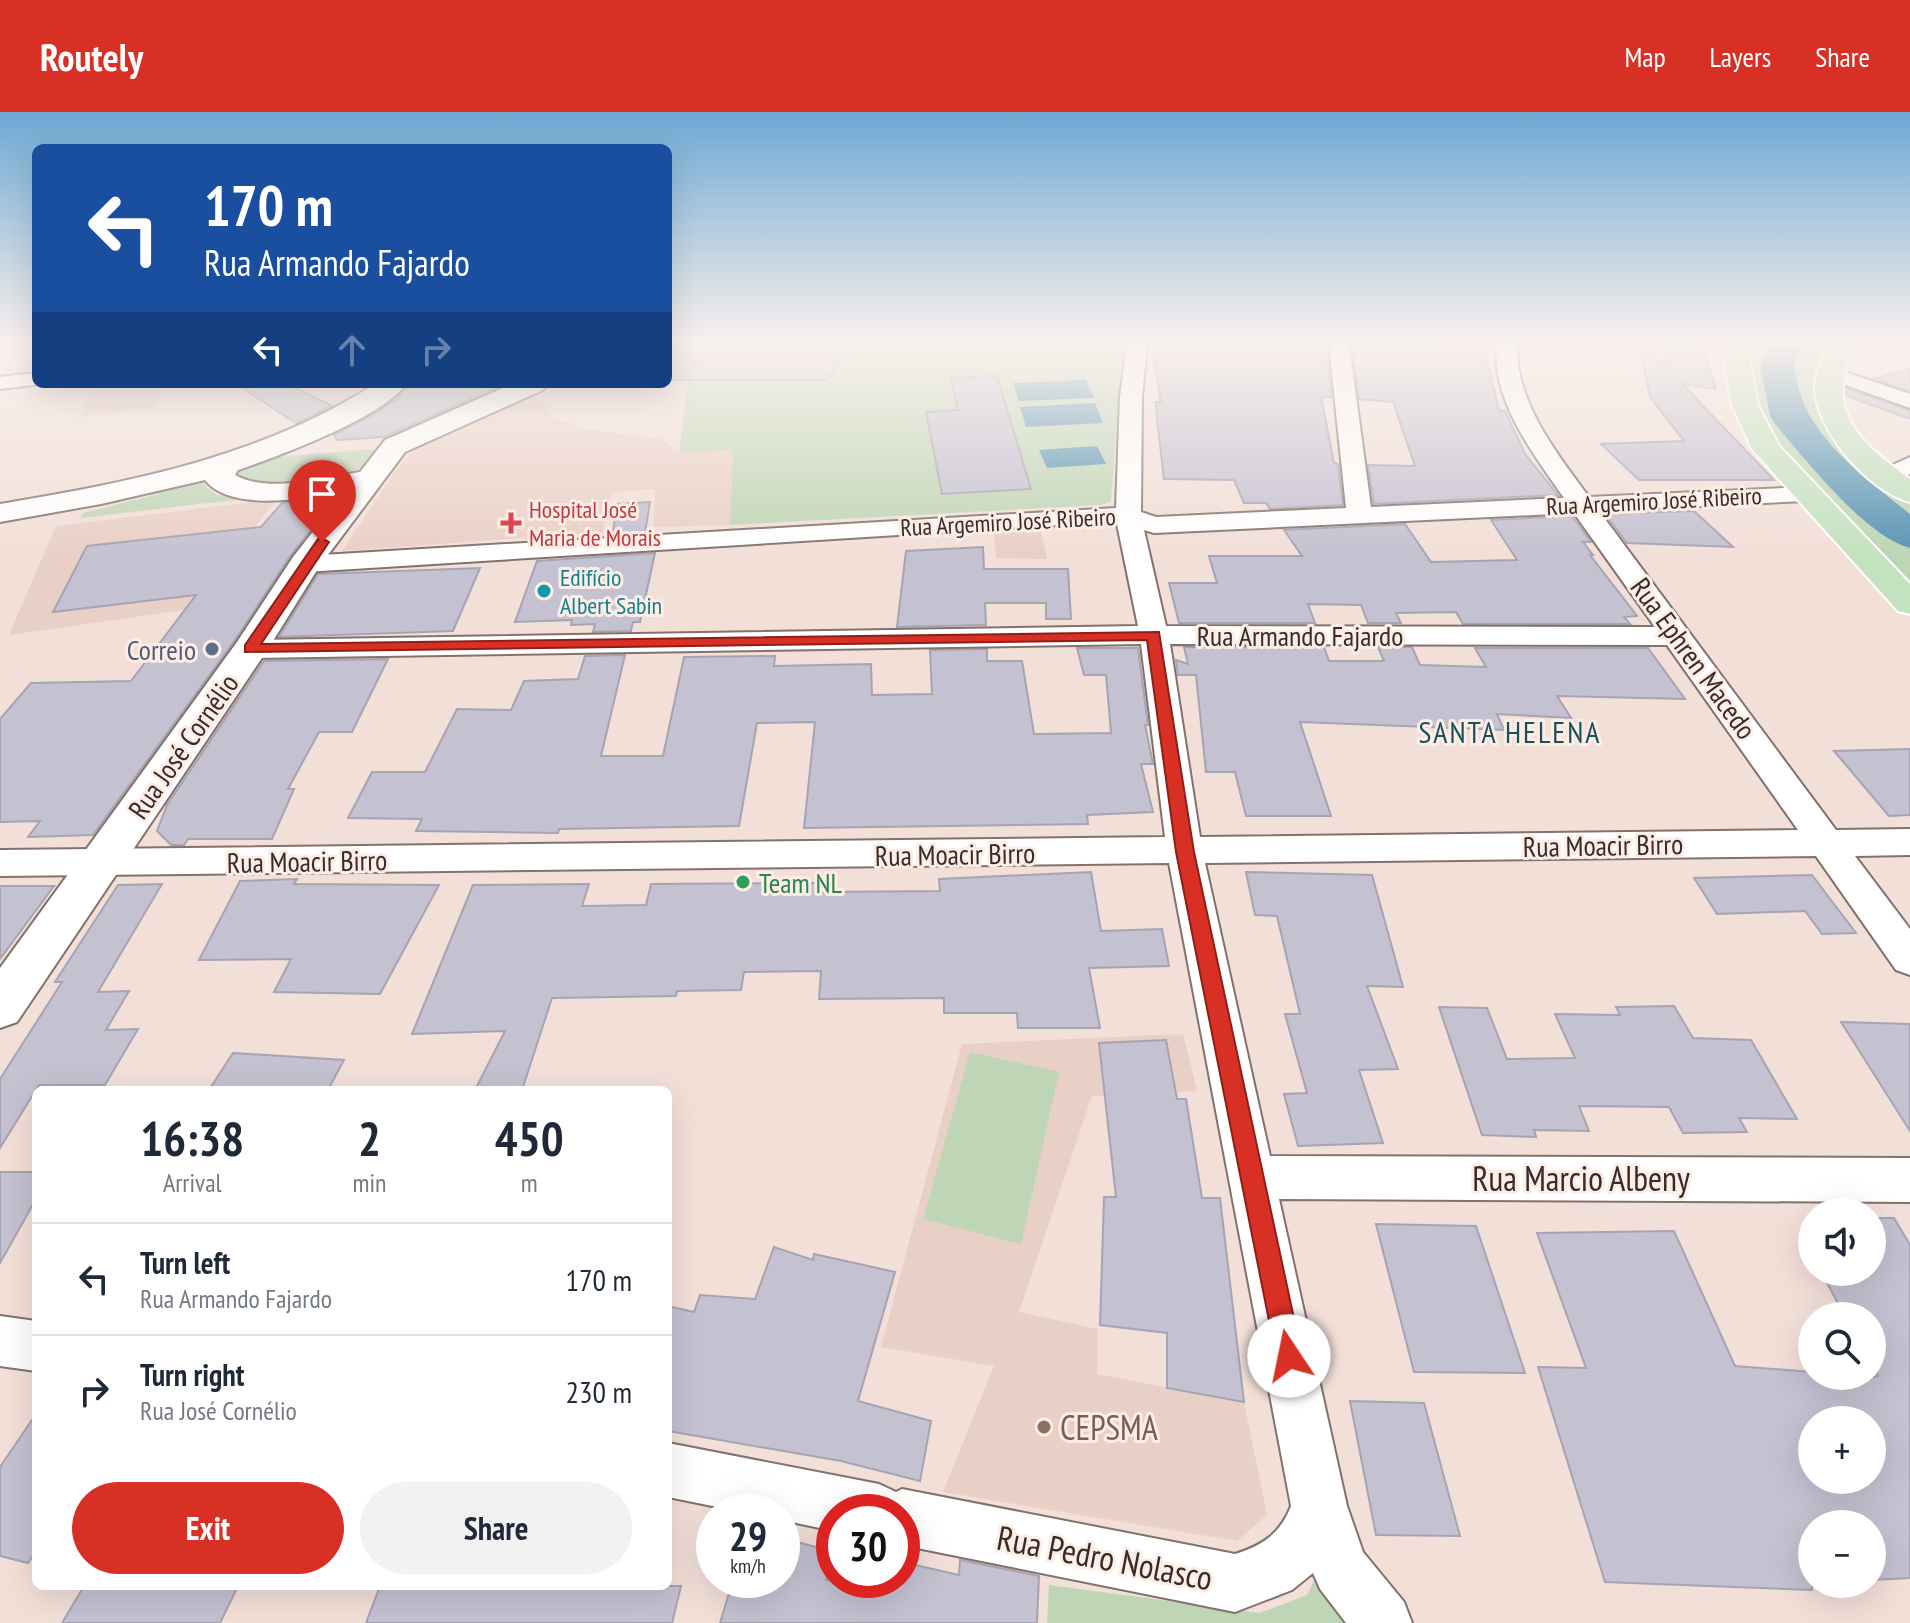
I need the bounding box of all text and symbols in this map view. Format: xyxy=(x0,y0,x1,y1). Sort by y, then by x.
text: Routely xyxy=(40,32,143,81)
text: Map xyxy=(1624,38,1666,75)
text: Layers xyxy=(1710,38,1771,75)
text: Share xyxy=(1815,38,1870,75)
text: 170 m xyxy=(204,169,333,241)
icon: left xyxy=(72,176,176,280)
text: Rua Armando Fajardo xyxy=(204,239,470,286)
icon: left xyxy=(246,328,290,372)
icon: ahead xyxy=(330,328,374,372)
icon: right xyxy=(414,328,458,372)
pin xyxy=(288,460,356,542)
icon: arrive xyxy=(300,472,344,516)
street label: Rua Argemiro José Ribeiro xyxy=(1546,480,1762,522)
place label: Hospital José Maria de Morais xyxy=(529,494,661,553)
street label: Rua Argemiro José Ribeiro xyxy=(900,501,1116,543)
marker: Hospital José Maria de Morais xyxy=(500,512,522,534)
place label: Edifício Albert Sabin xyxy=(560,562,662,621)
street label: Rua Ephren Macedo xyxy=(1623,570,1765,746)
marker: Edifício Albert Sabin xyxy=(535,582,553,600)
street label: Rua Armando Fajardo xyxy=(1197,617,1403,654)
place label: Correio xyxy=(127,631,196,668)
marker: Correio xyxy=(203,640,221,658)
street label: Rua José Cornélio xyxy=(119,666,247,826)
district label: SANTA HELENA xyxy=(1418,712,1602,751)
street label: Rua Moacir Birro xyxy=(1523,825,1683,865)
street label: Rua Moacir Birro xyxy=(875,834,1035,874)
street label: Rua Moacir Birro xyxy=(227,841,387,881)
place label: Team NL xyxy=(759,864,843,901)
marker: Team NL xyxy=(734,873,752,891)
text: 16:38 xyxy=(140,1107,244,1169)
text: 2 xyxy=(358,1107,381,1169)
text: 450 xyxy=(495,1107,564,1169)
street label: Rua Marcio Albeny xyxy=(1472,1156,1690,1200)
text: Arrival xyxy=(163,1166,222,1199)
text: min xyxy=(352,1166,386,1199)
text: m xyxy=(521,1166,538,1199)
map controls xyxy=(1798,1198,1886,1598)
button: sound xyxy=(1798,1198,1886,1286)
text: Turn left xyxy=(140,1243,230,1282)
icon: left xyxy=(72,1257,116,1301)
text: 170 m xyxy=(566,1260,632,1299)
text: Rua Armando Fajardo xyxy=(140,1282,332,1315)
button: search xyxy=(1798,1302,1886,1390)
position arrow xyxy=(1247,1314,1331,1398)
text: Turn right xyxy=(140,1355,244,1394)
icon: right xyxy=(72,1369,116,1413)
text: 230 m xyxy=(566,1372,632,1411)
text: Rua José Cornélio xyxy=(140,1394,297,1427)
place label: CEPSMA xyxy=(1060,1405,1158,1449)
button: + xyxy=(1798,1406,1886,1494)
marker: CEPSMA xyxy=(1035,1418,1053,1436)
button: Exit xyxy=(72,1482,344,1574)
button: Share xyxy=(360,1482,632,1574)
speed limit sign: 30 xyxy=(816,1494,920,1598)
text: 29 xyxy=(729,1510,767,1562)
button: − xyxy=(1798,1510,1886,1598)
street label: Rua Pedro Nolasco xyxy=(994,1515,1216,1599)
text: km/h xyxy=(730,1553,766,1579)

